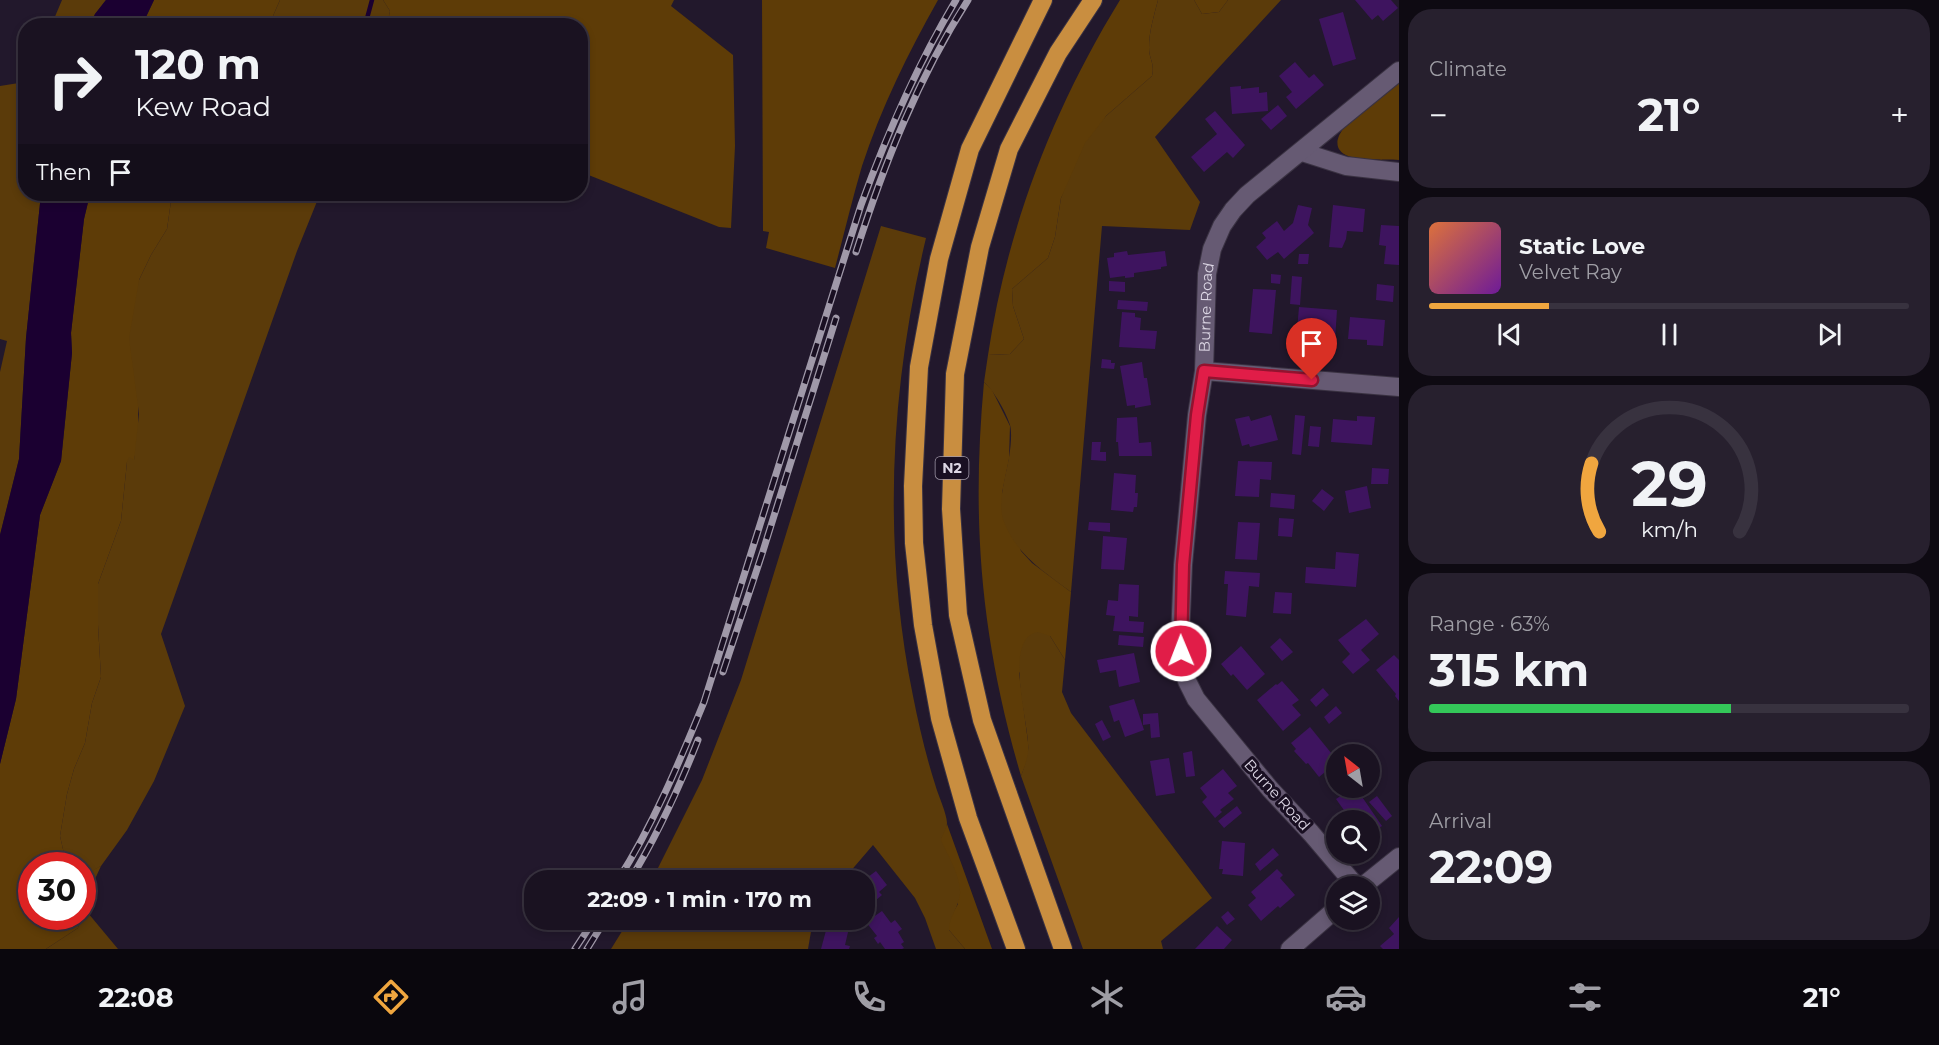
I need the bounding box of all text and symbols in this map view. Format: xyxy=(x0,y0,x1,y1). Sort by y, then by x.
text: 120 m xyxy=(135,38,261,90)
icon: right xyxy=(36,42,114,120)
text: Climate xyxy=(1429,57,1507,81)
text: 21° xyxy=(1637,87,1701,142)
text: Kew Road xyxy=(135,90,271,123)
text: − xyxy=(1429,95,1448,135)
text: + xyxy=(1890,95,1909,135)
icon: arrive xyxy=(104,156,137,189)
text: Then xyxy=(36,159,92,186)
text: Static Love xyxy=(1519,233,1645,260)
text: Velvet Ray xyxy=(1519,260,1622,284)
street label: Burne Road xyxy=(1195,261,1218,353)
pin xyxy=(1286,318,1337,380)
icon: previous xyxy=(1493,318,1526,351)
icon: pause xyxy=(1653,318,1686,351)
icon: next xyxy=(1813,318,1846,351)
icon: arrive xyxy=(1295,327,1328,360)
text: 29 xyxy=(1631,446,1707,522)
road number: N2 xyxy=(936,457,968,479)
text: km/h xyxy=(1640,516,1698,542)
text: Range · 63% xyxy=(1429,612,1550,636)
position arrow xyxy=(1149,619,1213,683)
text: 315 km xyxy=(1429,642,1589,697)
north arrow xyxy=(1326,744,1380,798)
map controls xyxy=(1326,744,1380,930)
street label: Burne Road xyxy=(1240,755,1314,834)
text: Arrival xyxy=(1429,809,1492,833)
button: search xyxy=(1326,810,1380,864)
text: 22:09 xyxy=(1429,839,1553,894)
speed limit sign: 30 xyxy=(18,852,96,930)
button: layers xyxy=(1326,876,1380,930)
text: 22:09 · 1 min · 170 m xyxy=(587,886,812,913)
icon: directions xyxy=(370,976,412,1018)
icon: music xyxy=(609,976,651,1018)
icon: phone xyxy=(848,976,890,1018)
icon: climate xyxy=(1086,976,1128,1018)
icon: car xyxy=(1325,976,1367,1018)
icon: filters xyxy=(1564,976,1606,1018)
text: 22:08 xyxy=(98,981,173,1014)
text: 21° xyxy=(1803,981,1841,1014)

